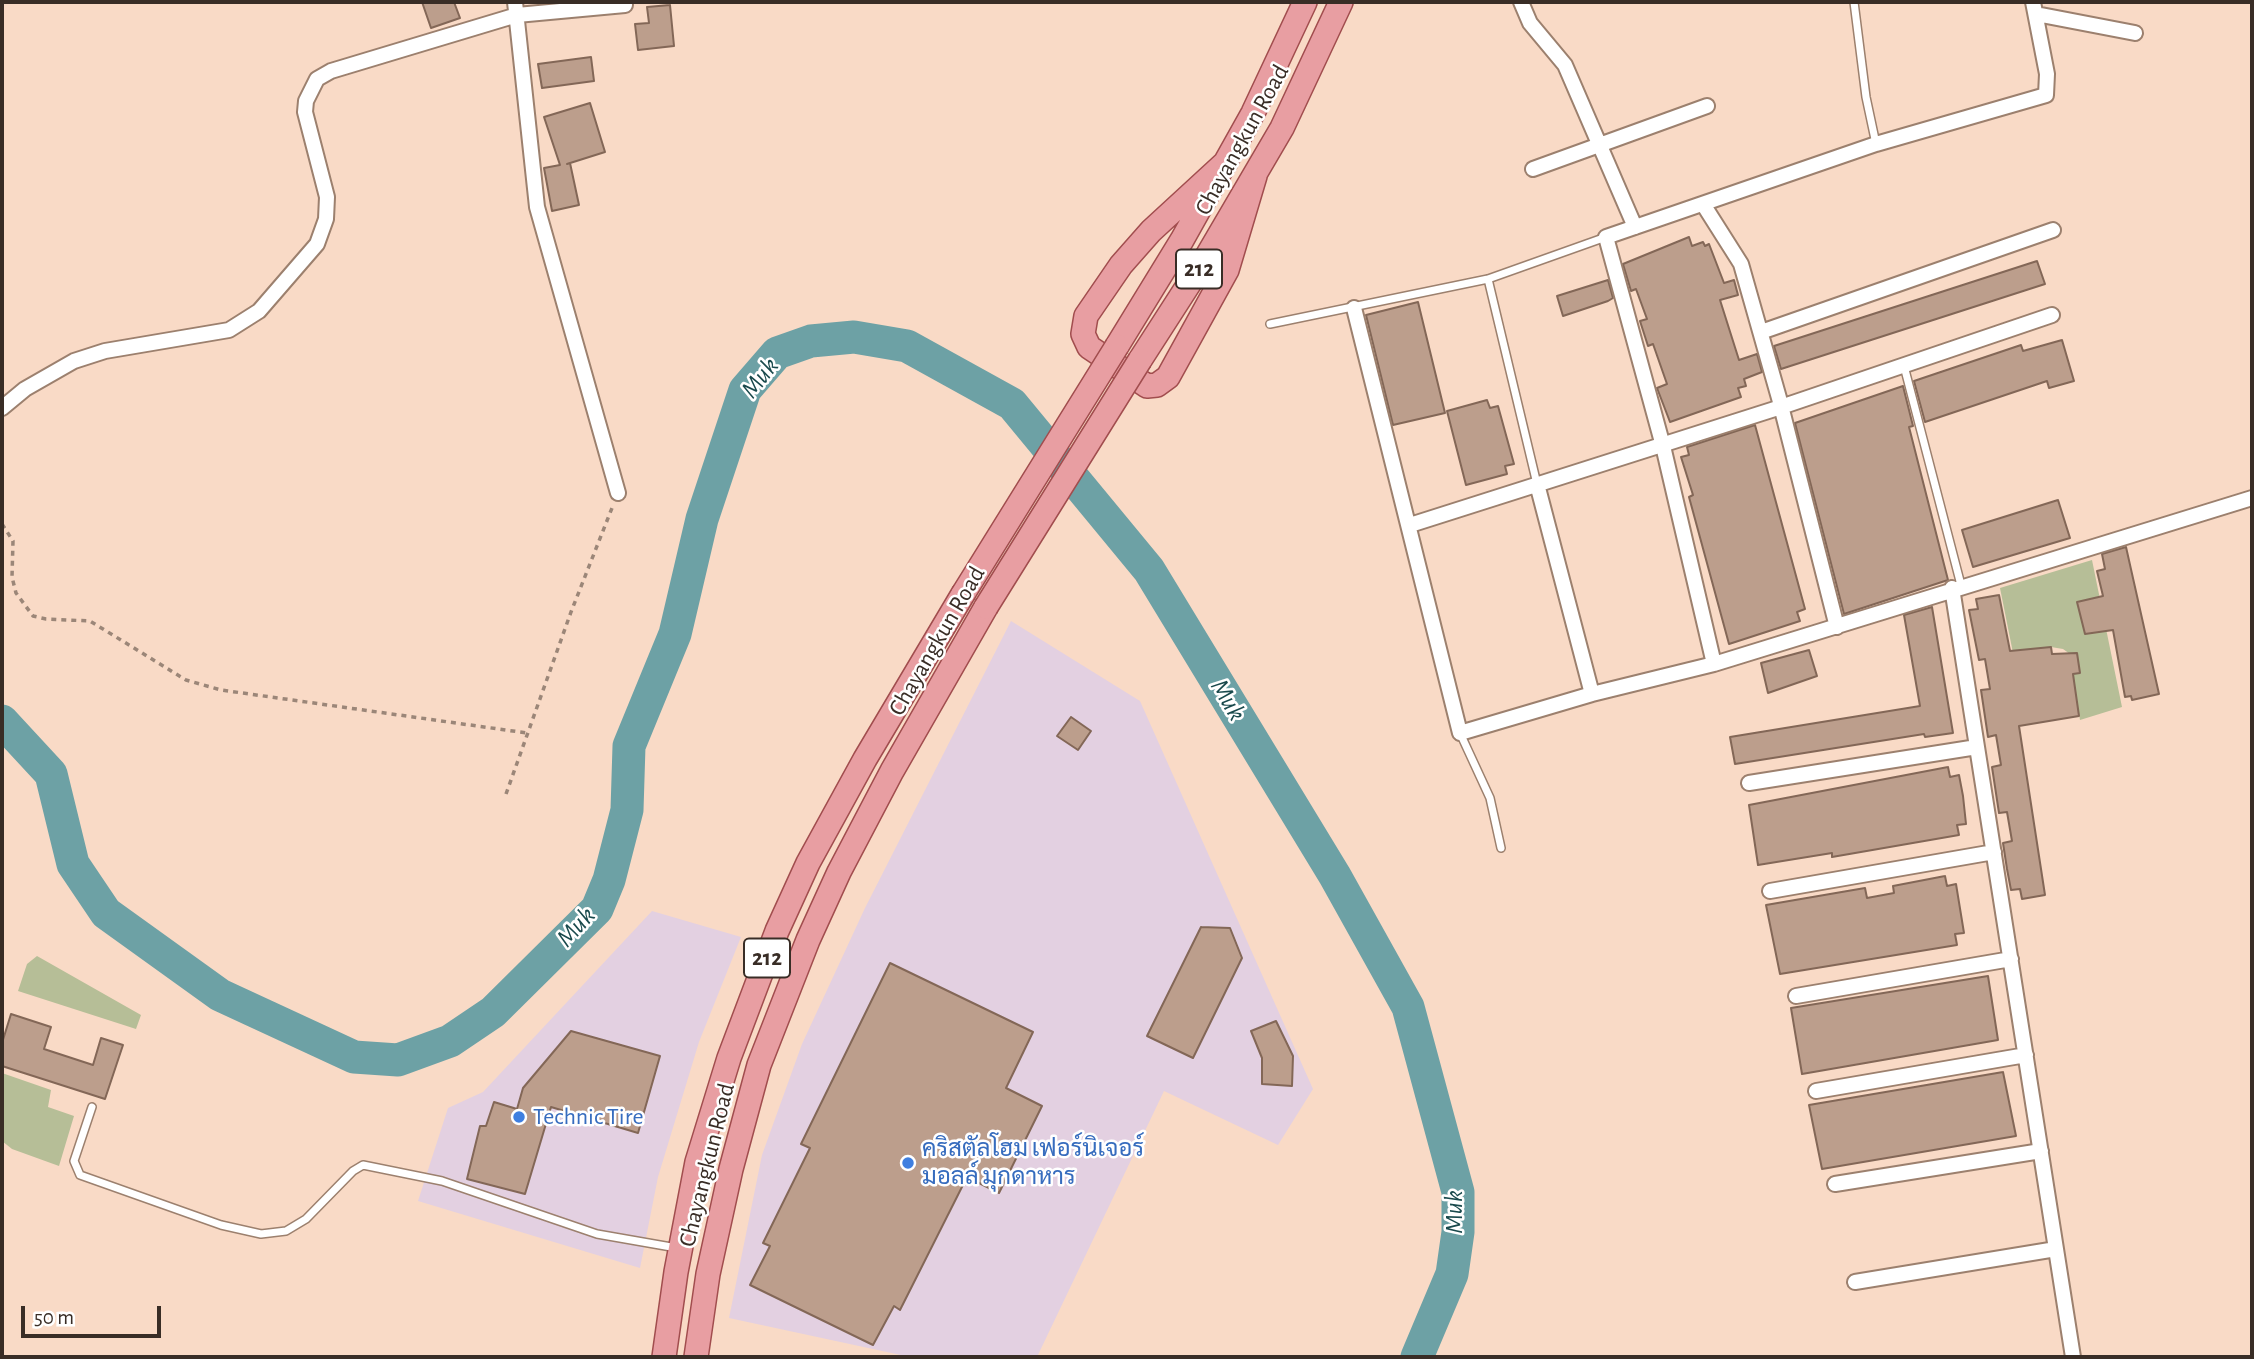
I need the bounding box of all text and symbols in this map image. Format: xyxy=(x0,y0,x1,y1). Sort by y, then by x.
street label: Chayangkun Road xyxy=(1189,60,1295,220)
road number: 212 xyxy=(1176,250,1222,288)
water label: Muk xyxy=(734,351,786,405)
street label: Chayangkun Road xyxy=(883,561,991,721)
water label: Muk xyxy=(1203,673,1253,727)
water label: Muk xyxy=(550,900,602,954)
road number: 212 xyxy=(744,939,790,978)
street label: Chayangkun Road xyxy=(673,1080,741,1250)
place label: Technic Tire xyxy=(533,1103,643,1131)
marker: Technic Tire xyxy=(511,1109,527,1125)
place label: คริสตัลโฮม เฟอร์นิเจอร์ มอลล์ มุกดาหาร xyxy=(922,1135,1144,1191)
marker: คริสตัลโฮม เฟอร์นิเจอร์ มอลล์ มุกดาหาร xyxy=(900,1155,916,1171)
water label: Muk xyxy=(1438,1190,1470,1234)
scale bar xyxy=(24,1292,164,1336)
text: 50 m xyxy=(34,1307,74,1328)

